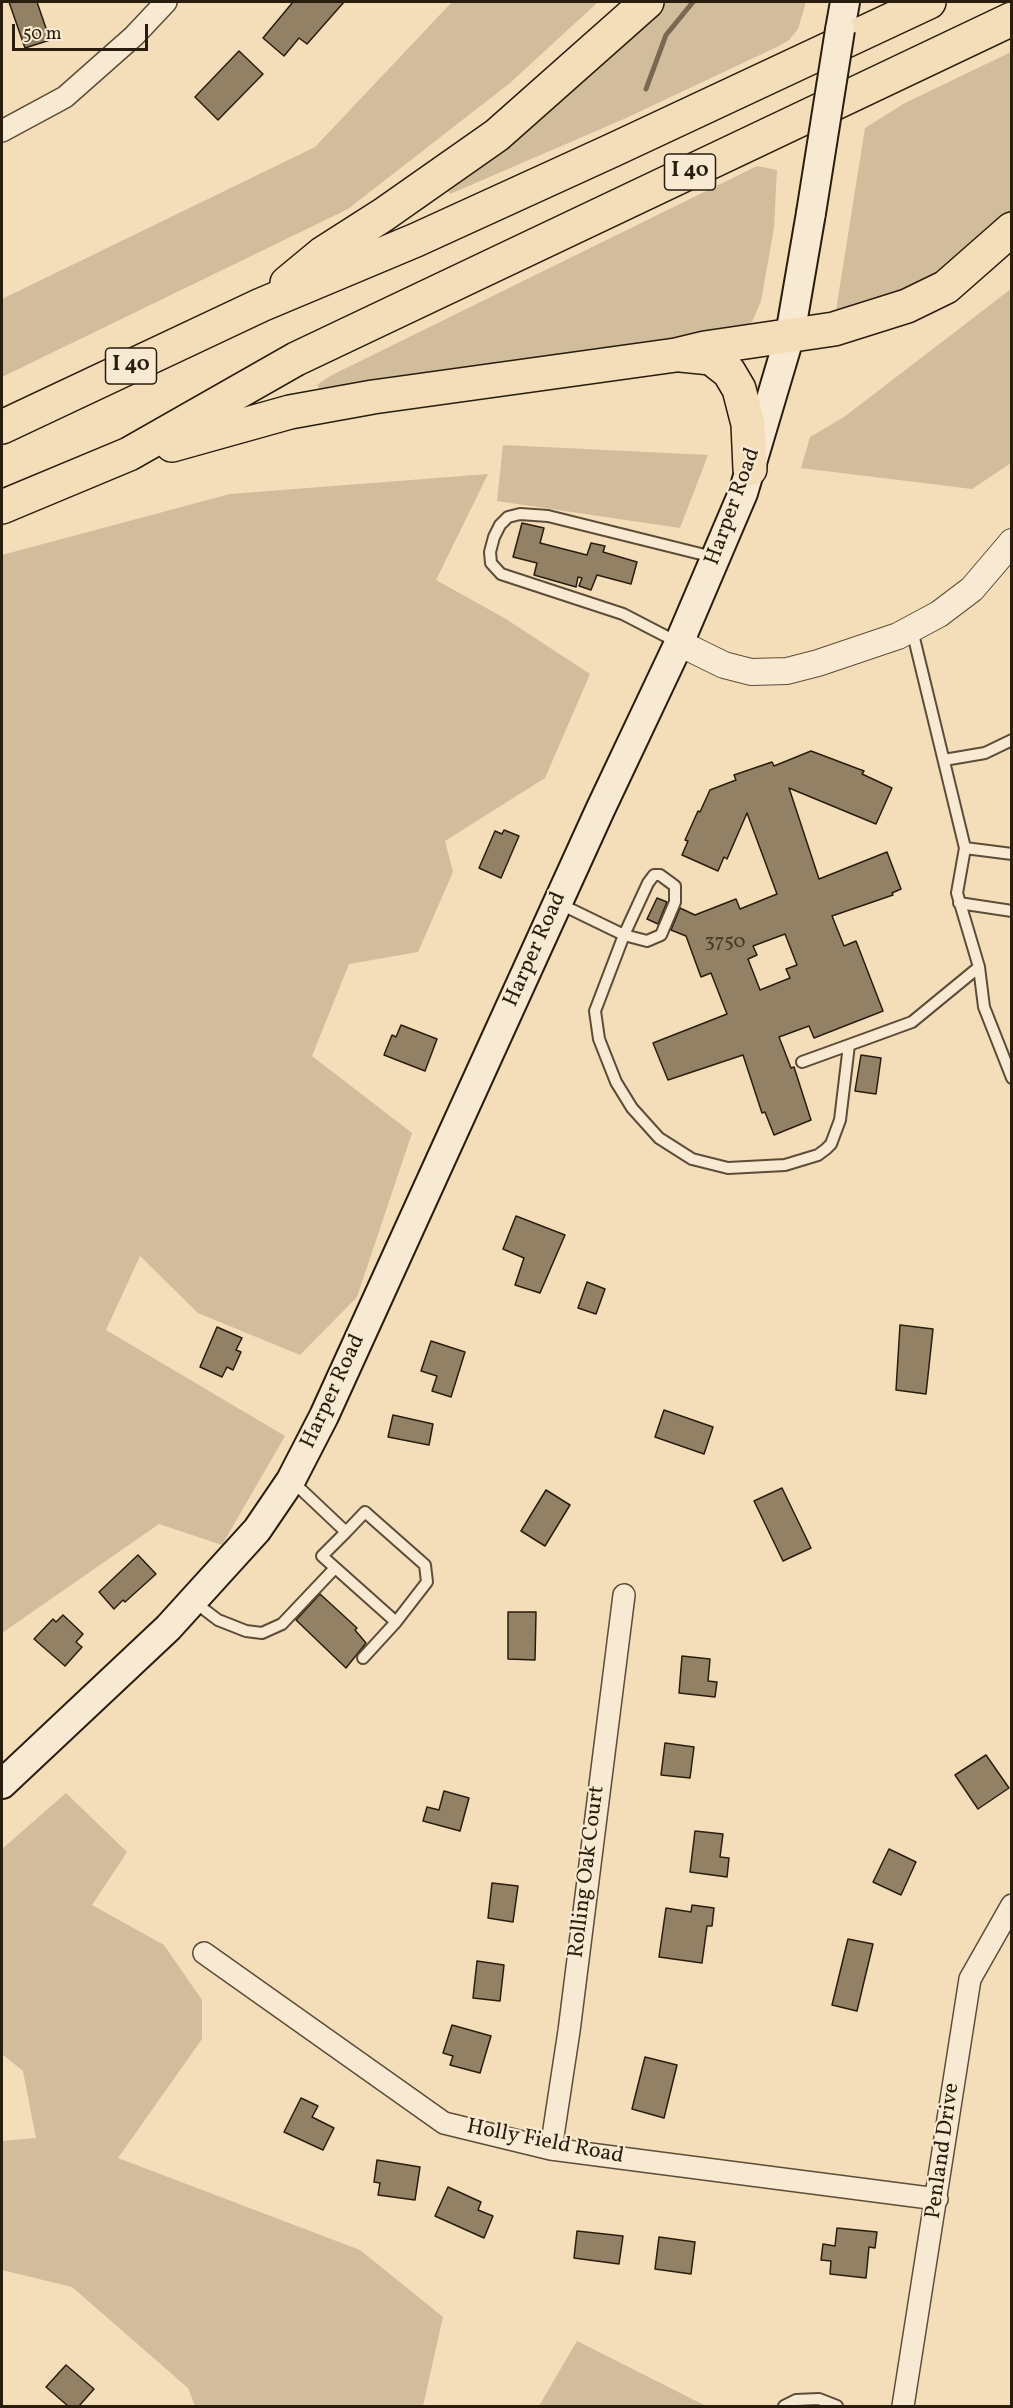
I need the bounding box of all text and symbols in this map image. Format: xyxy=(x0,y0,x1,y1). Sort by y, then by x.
scale bar xyxy=(15,12,152,50)
text: 50 m xyxy=(23,22,62,47)
road number: I 40 xyxy=(664,154,716,190)
road number: I 40 xyxy=(106,348,156,384)
street label: Harper Road xyxy=(701,445,767,569)
street label: Harper Road xyxy=(499,888,573,1012)
house number: 3750 xyxy=(704,931,746,955)
street label: Harper Road xyxy=(296,1331,372,1453)
street label: Rolling Oak Court xyxy=(564,1784,612,1960)
street label: Penland Drive xyxy=(921,2081,967,2221)
street label: Holly Field Road xyxy=(464,2115,626,2171)

